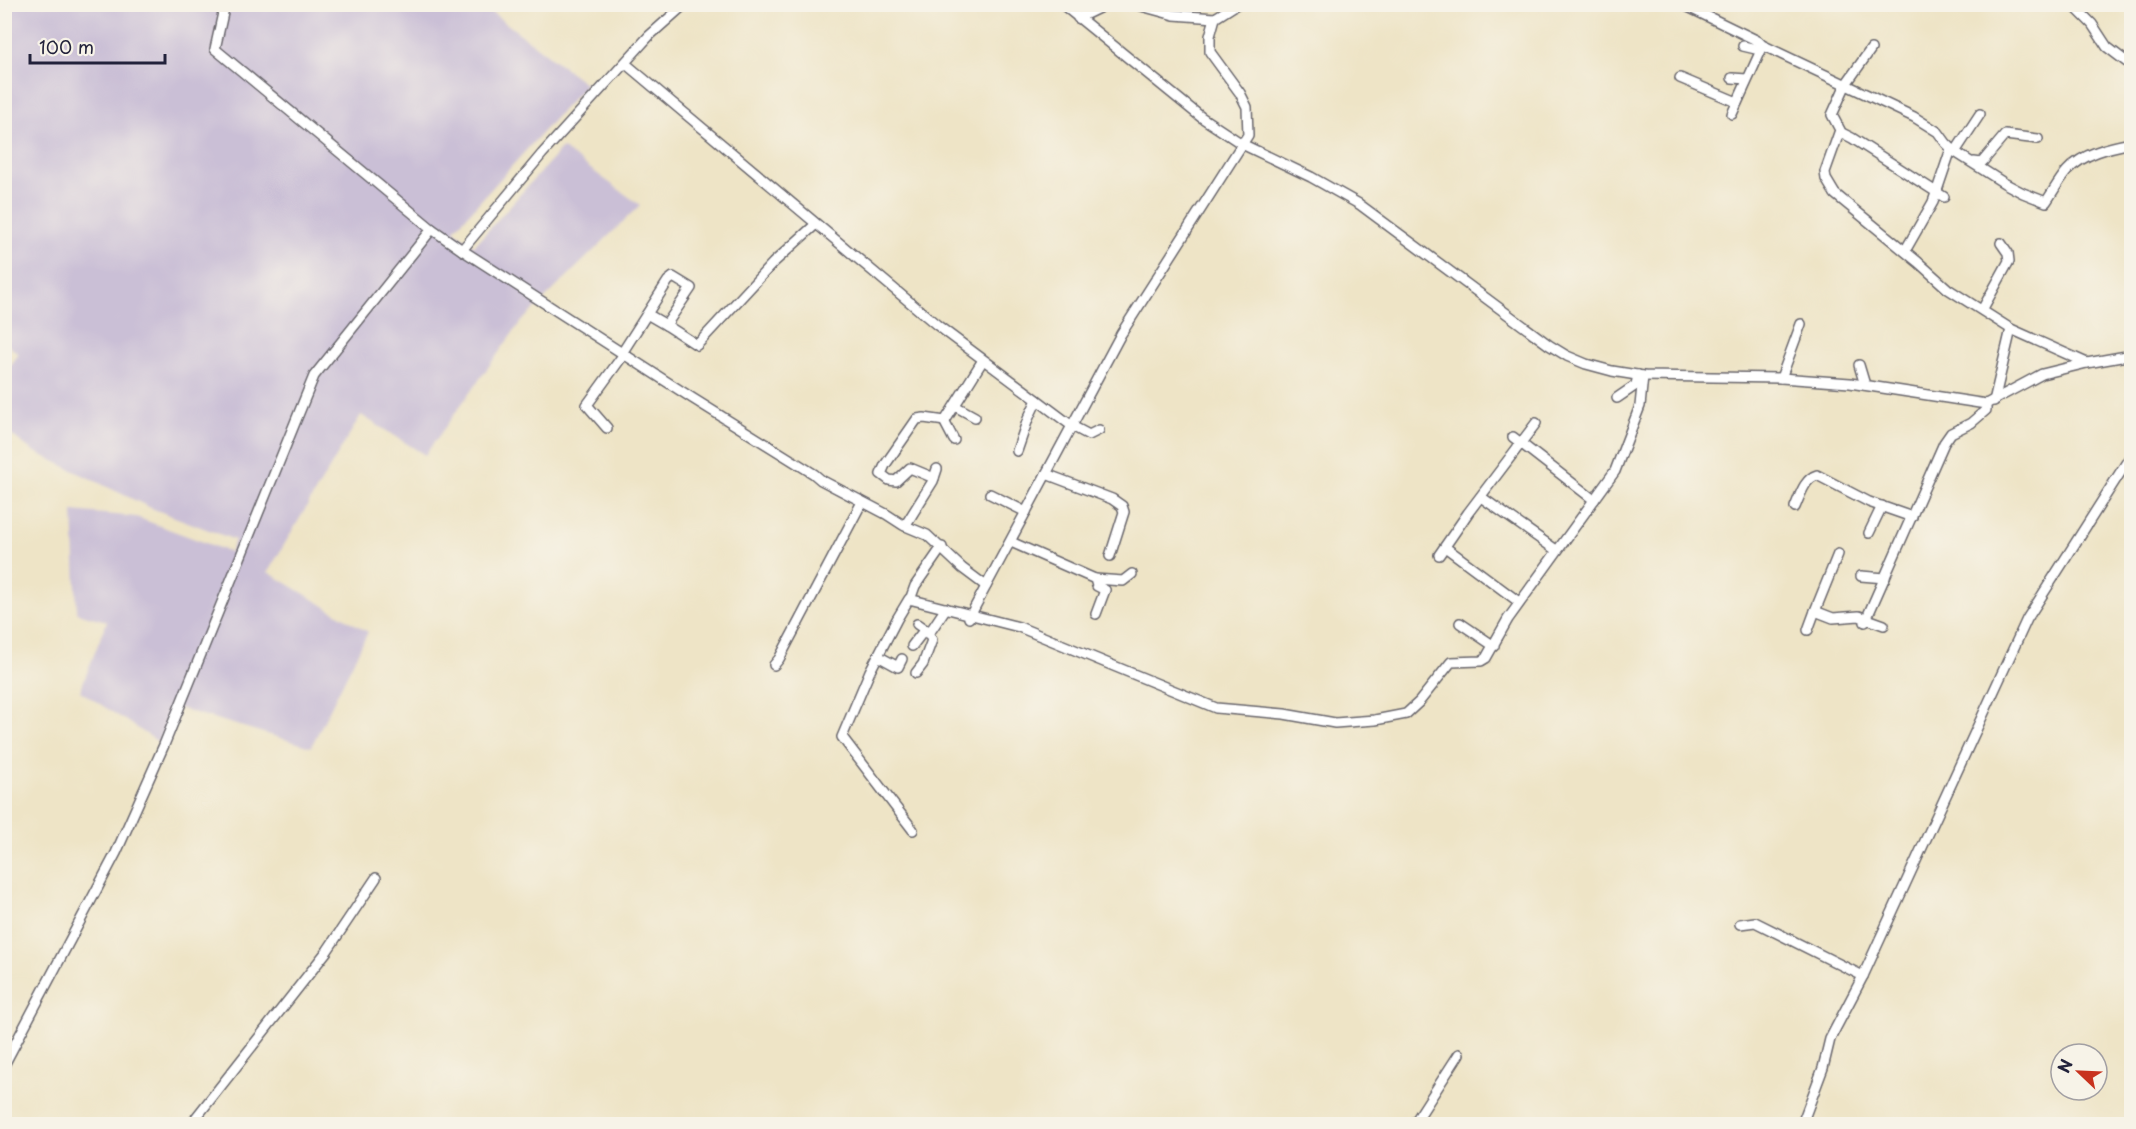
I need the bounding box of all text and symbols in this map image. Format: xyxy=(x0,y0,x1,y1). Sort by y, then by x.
scale bar xyxy=(30,27,165,65)
text: 100 m xyxy=(39,33,94,60)
north arrow xyxy=(2049,1042,2109,1102)
text: N xyxy=(2051,1055,2078,1076)

